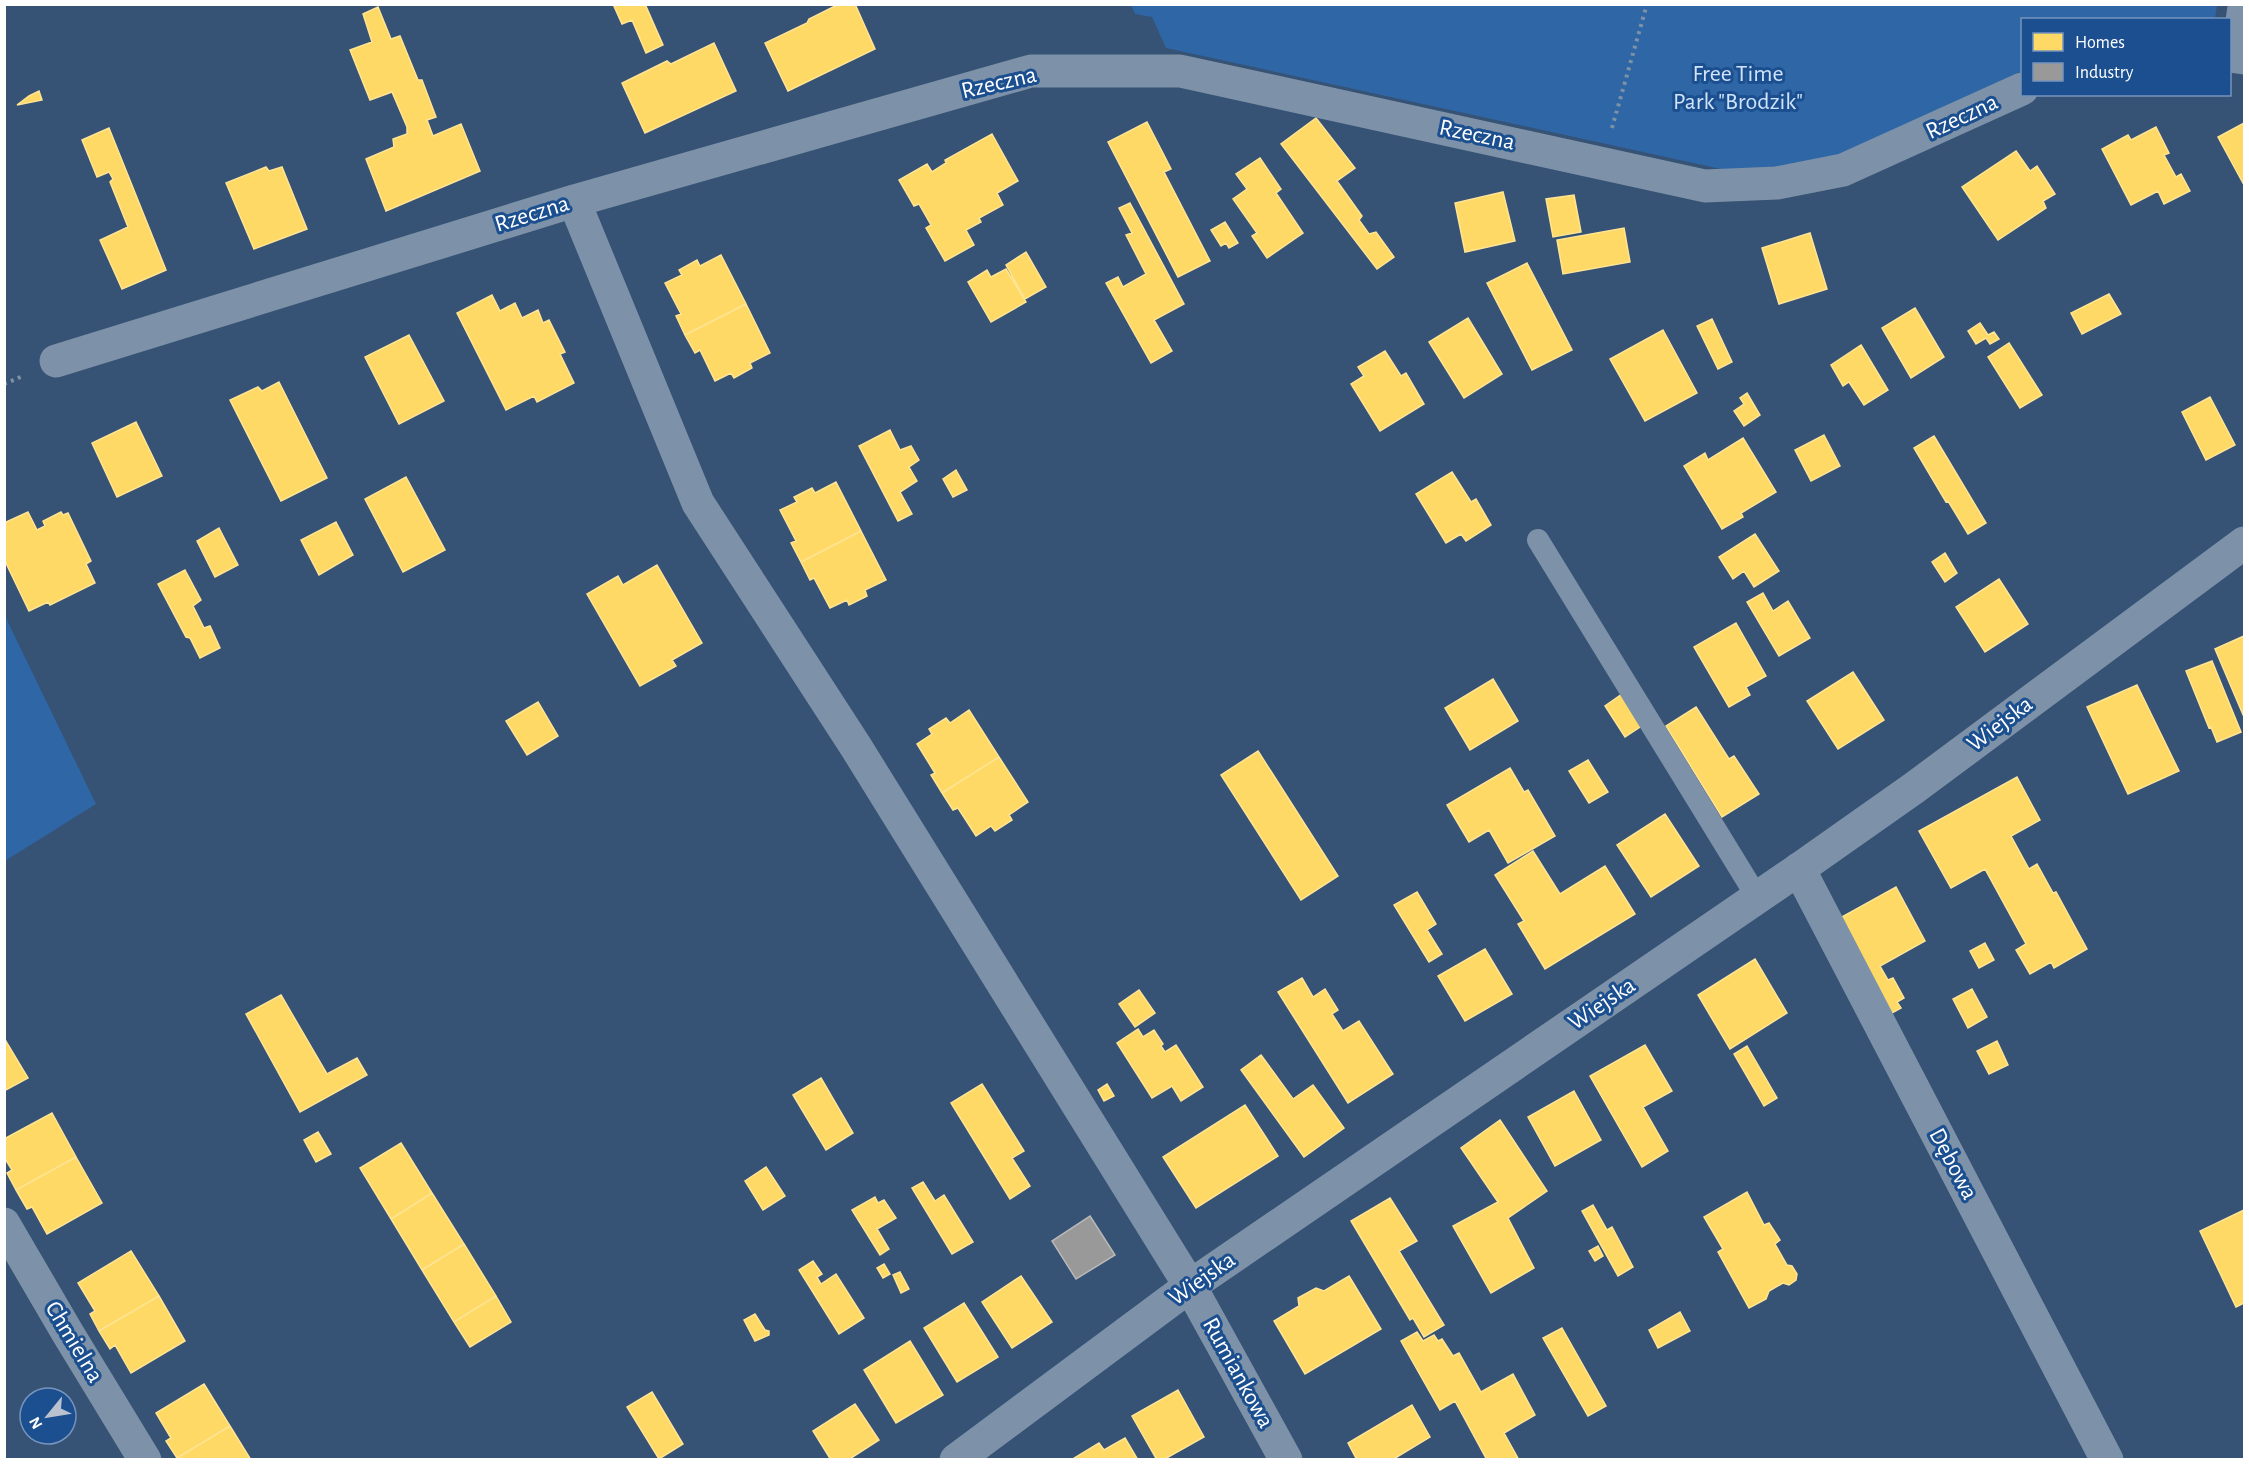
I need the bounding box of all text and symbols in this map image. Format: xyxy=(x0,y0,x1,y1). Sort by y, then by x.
legend xyxy=(2021,18,2231,96)
text: Homes xyxy=(2075,34,2125,52)
park label: Free Time Park "Brodzik" xyxy=(1673,62,1803,114)
street label: Rzeczna xyxy=(959,63,1039,103)
text: Industry xyxy=(2075,64,2134,82)
street label: Rzeczna xyxy=(1922,90,2002,144)
street label: Rzeczna xyxy=(1437,115,1517,155)
street label: Rzeczna xyxy=(492,191,572,237)
street label: Wiejska xyxy=(1963,692,2037,756)
street label: Wiejska xyxy=(1564,973,1640,1035)
street label: Dębowa xyxy=(1924,1124,1982,1204)
street label: Wiejska xyxy=(1164,1248,1240,1310)
street label: Chmielna xyxy=(40,1297,108,1387)
street label: Rumiankowa xyxy=(1198,1314,1278,1432)
north arrow xyxy=(18,1386,78,1446)
text: N xyxy=(26,1414,46,1432)

